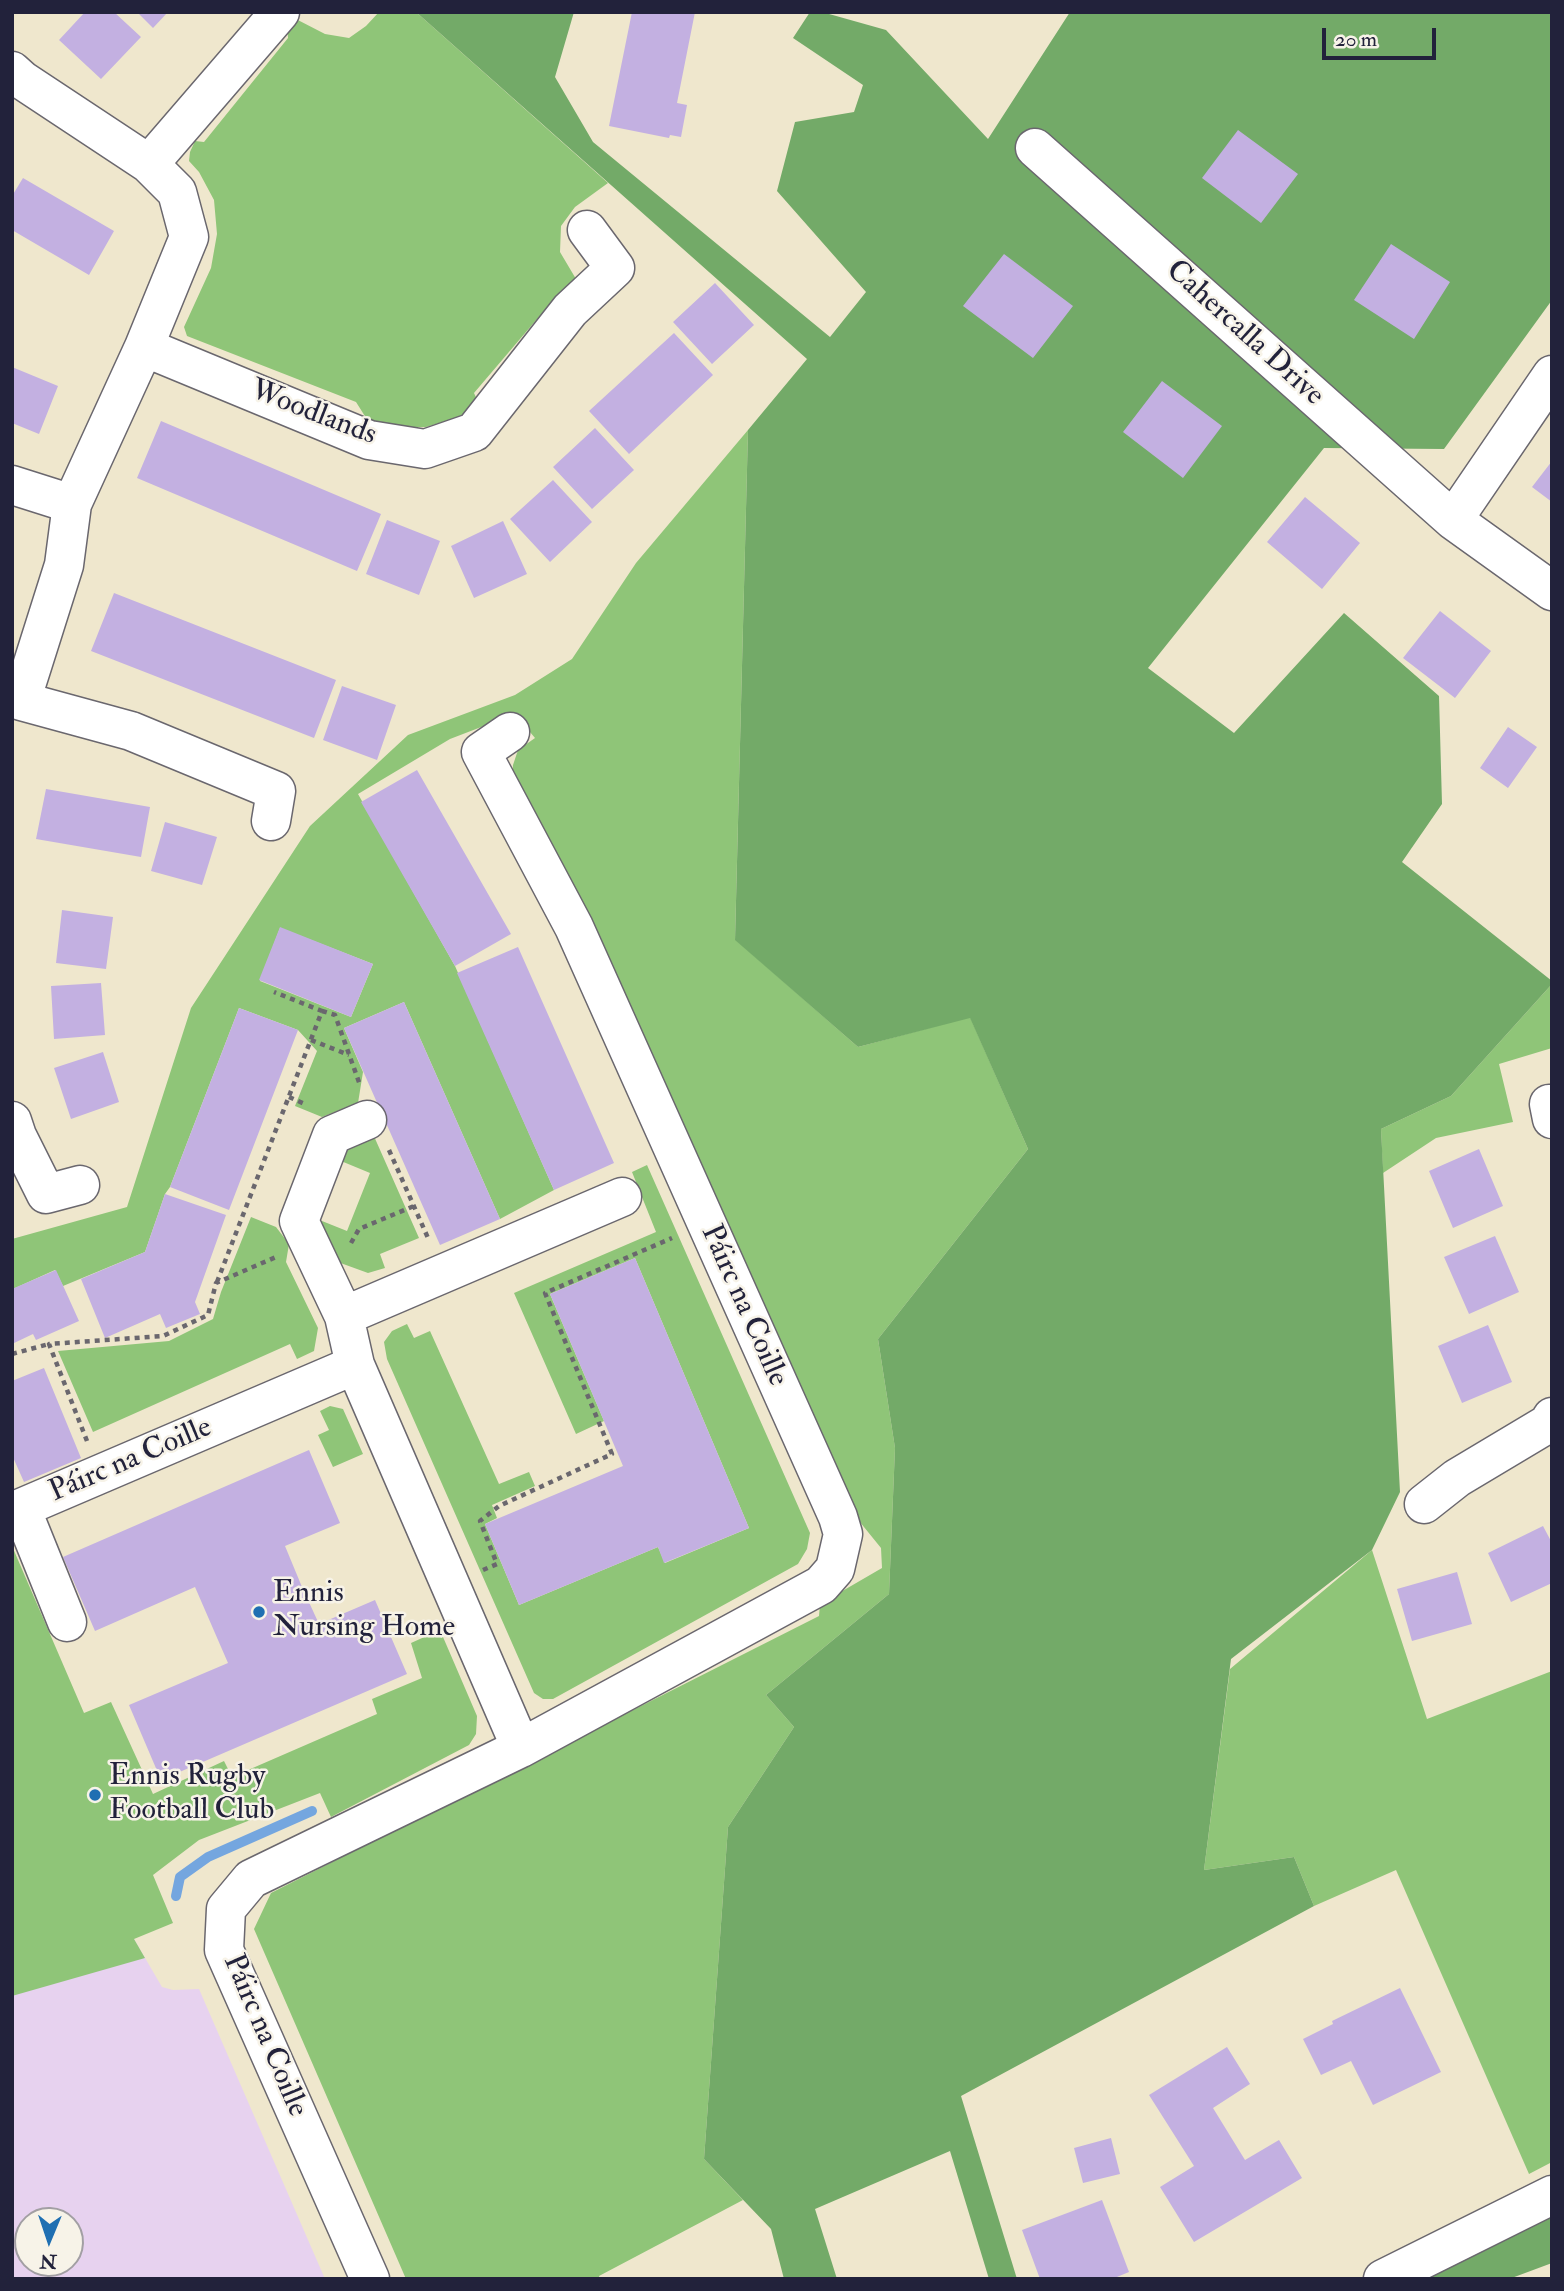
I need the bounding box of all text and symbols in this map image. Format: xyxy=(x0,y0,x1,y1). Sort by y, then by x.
scale bar xyxy=(1326,14,1440,58)
text: 20 m xyxy=(1335,26,1377,53)
street label: Cahercalla Drive xyxy=(1157,253,1331,415)
street label: Woodlands xyxy=(245,374,381,454)
street label: Páirc na Coille xyxy=(691,1220,795,1392)
street label: Páirc na Coille xyxy=(44,1411,218,1511)
place label: Ennis Nursing Home xyxy=(273,1577,455,1648)
marker: Ennis Nursing Home xyxy=(251,1604,267,1620)
place label: Ennis Rugby Football Club xyxy=(109,1760,274,1830)
marker: Ennis Rugby Football Club xyxy=(87,1787,103,1803)
street label: Páirc na Coille xyxy=(214,1949,314,2123)
north arrow xyxy=(14,2207,84,2277)
text: N xyxy=(39,2249,57,2273)

